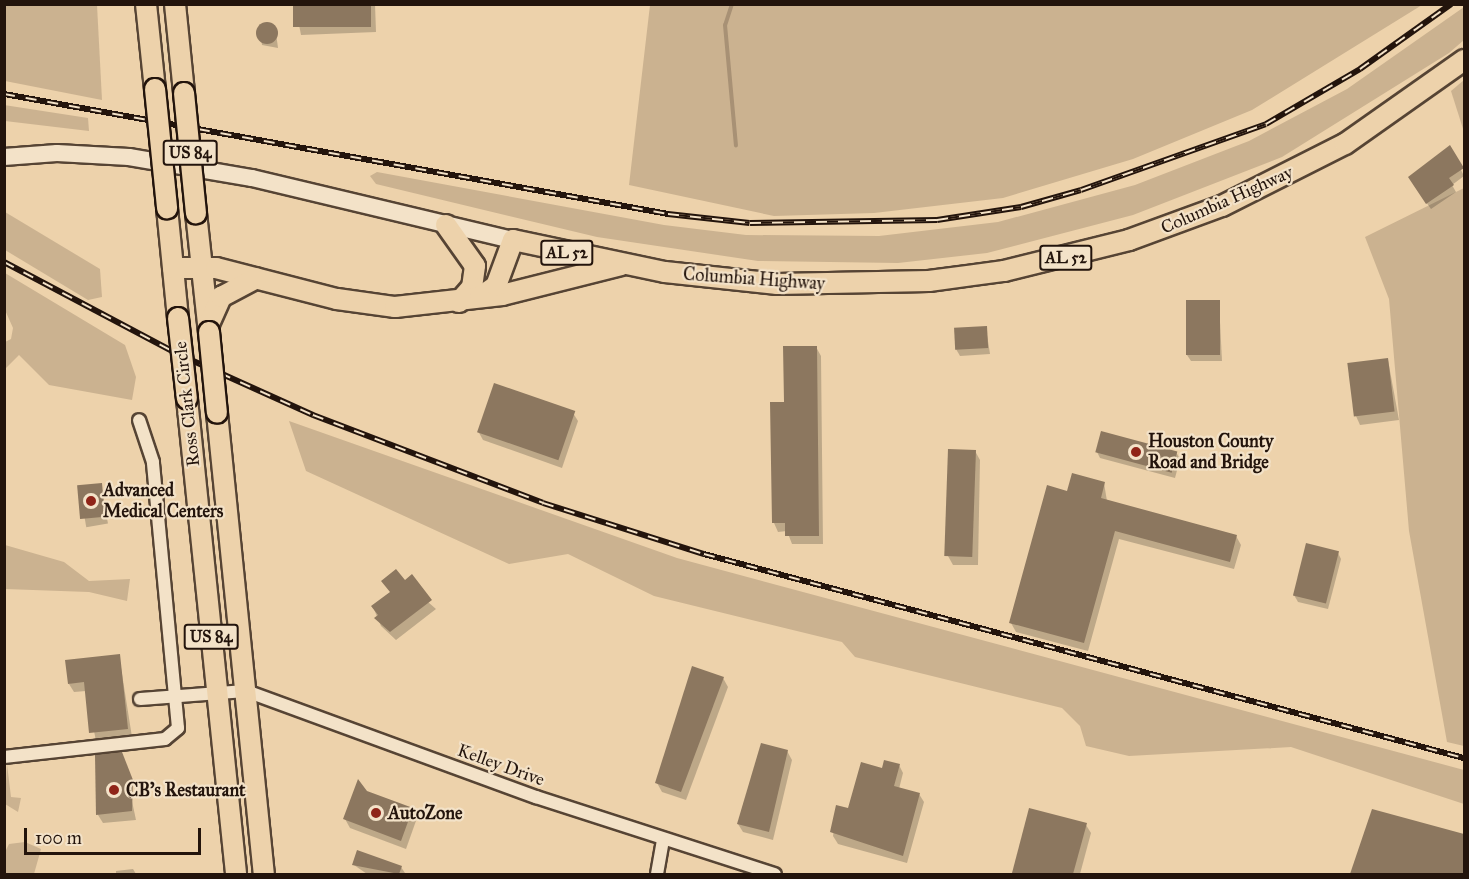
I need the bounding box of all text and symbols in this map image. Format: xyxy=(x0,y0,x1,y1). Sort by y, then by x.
road number: US 84 xyxy=(162,140,219,166)
street label: Columbia Highway xyxy=(1158,161,1296,239)
road number: AL 52 xyxy=(540,240,594,266)
road number: AL 52 xyxy=(1039,245,1093,271)
street label: Columbia Highway xyxy=(682,263,826,295)
street label: Ross Clark Circle xyxy=(170,340,204,468)
place label: Houston County Road and Bridge xyxy=(1148,431,1273,474)
marker: Houston County Road and Bridge xyxy=(1129,445,1143,459)
place label: Advanced Medical Centers xyxy=(103,480,223,522)
marker: Advanced Medical Centers xyxy=(84,494,98,508)
road number: US 84 xyxy=(182,624,240,650)
street label: Kelley Drive xyxy=(455,739,547,791)
place label: CB's Restaurant xyxy=(126,779,245,801)
marker: CB's Restaurant xyxy=(107,783,121,797)
place label: AutoZone xyxy=(388,802,462,824)
marker: AutoZone xyxy=(369,806,383,820)
scale bar xyxy=(27,816,204,854)
text: 100 m xyxy=(35,827,82,849)

